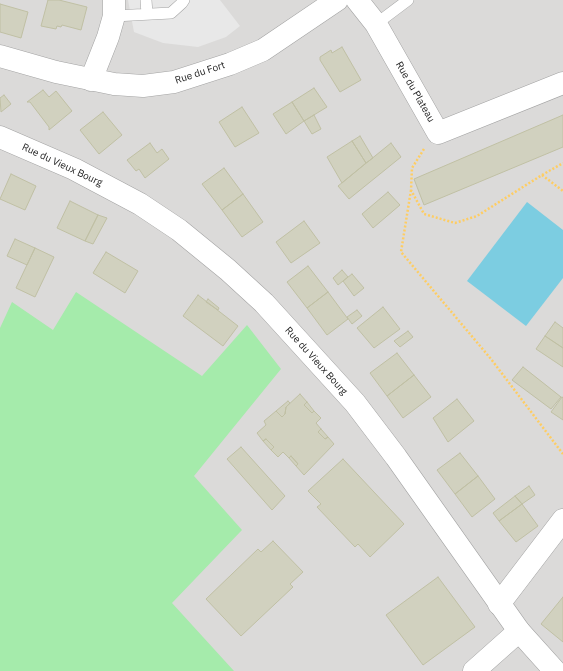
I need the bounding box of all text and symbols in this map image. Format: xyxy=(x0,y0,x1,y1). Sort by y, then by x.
street label: Rue du Fort xyxy=(173,59,227,87)
street label: Rue du Plateau xyxy=(393,60,437,124)
street label: Rue du Vieux Bourg xyxy=(20,141,104,189)
street label: Rue du Vieux Bourg xyxy=(282,324,350,398)

